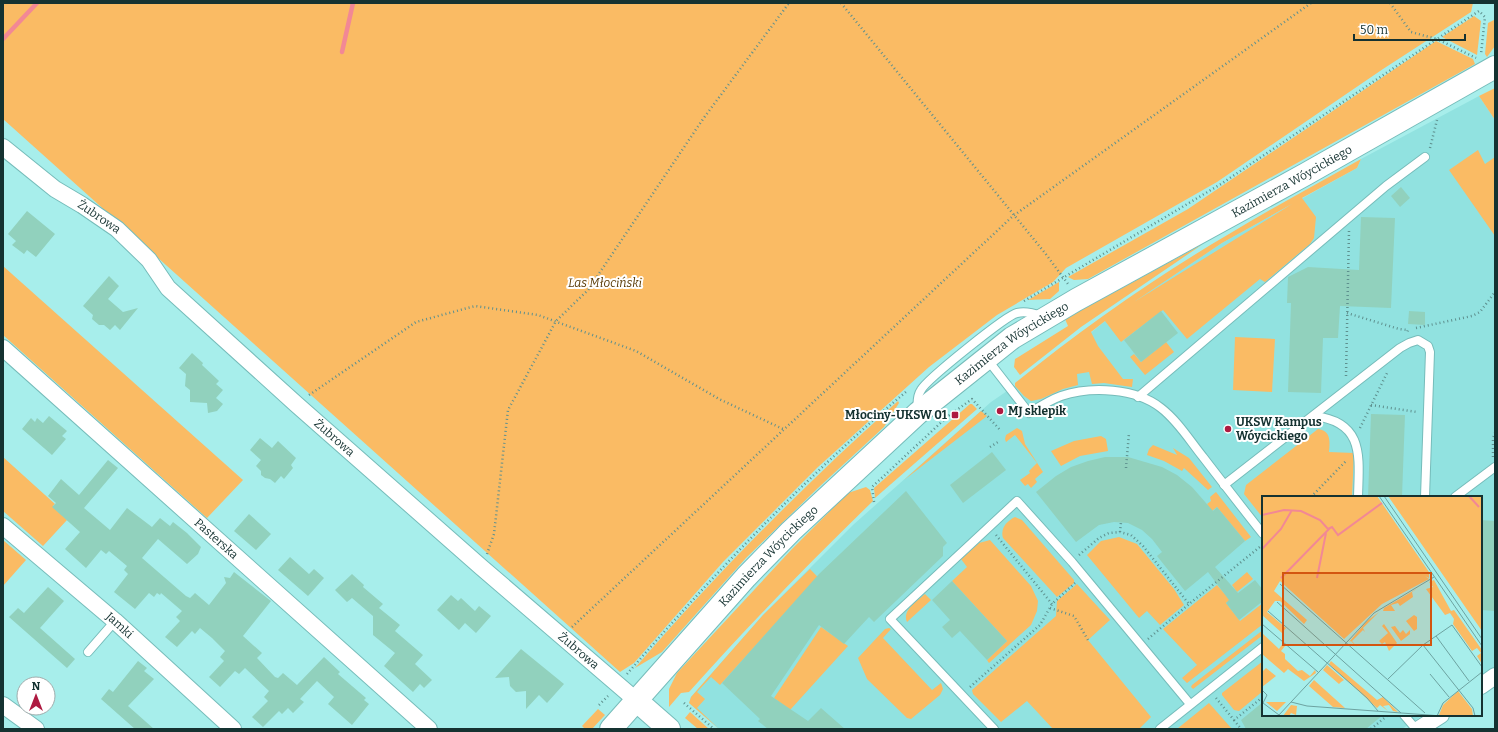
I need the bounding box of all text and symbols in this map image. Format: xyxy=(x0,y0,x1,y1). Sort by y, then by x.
scale bar xyxy=(1354,16,1465,42)
text: 50 m xyxy=(1360,23,1389,37)
street label: Kazimierza Wóycickiego xyxy=(1229,142,1355,220)
street label: Żubrowa xyxy=(75,196,124,237)
park label: Las Młociński xyxy=(568,276,642,290)
street label: Kazimierza Wóycickiego xyxy=(952,299,1071,388)
place label: MJ sklepik xyxy=(1008,404,1067,418)
marker: MJ sklepik xyxy=(995,406,1005,416)
place label: Młociny-UKSW 01 xyxy=(845,408,948,422)
marker: Młociny-UKSW 01 xyxy=(950,410,960,420)
place label: UKSW Kampus Wóycickiego xyxy=(1236,415,1322,443)
street label: Żubrowa xyxy=(311,416,358,460)
marker: UKSW Kampus Wóycickiego xyxy=(1223,424,1233,434)
inset map xyxy=(1262,496,1482,716)
street label: Kazimierza Wóycickiego xyxy=(716,503,821,609)
street label: Pasterska xyxy=(191,515,241,562)
street label: Jamki xyxy=(102,609,136,641)
street label: Żubrowa xyxy=(555,629,602,672)
north arrow xyxy=(16,676,56,716)
text: N xyxy=(32,680,41,693)

